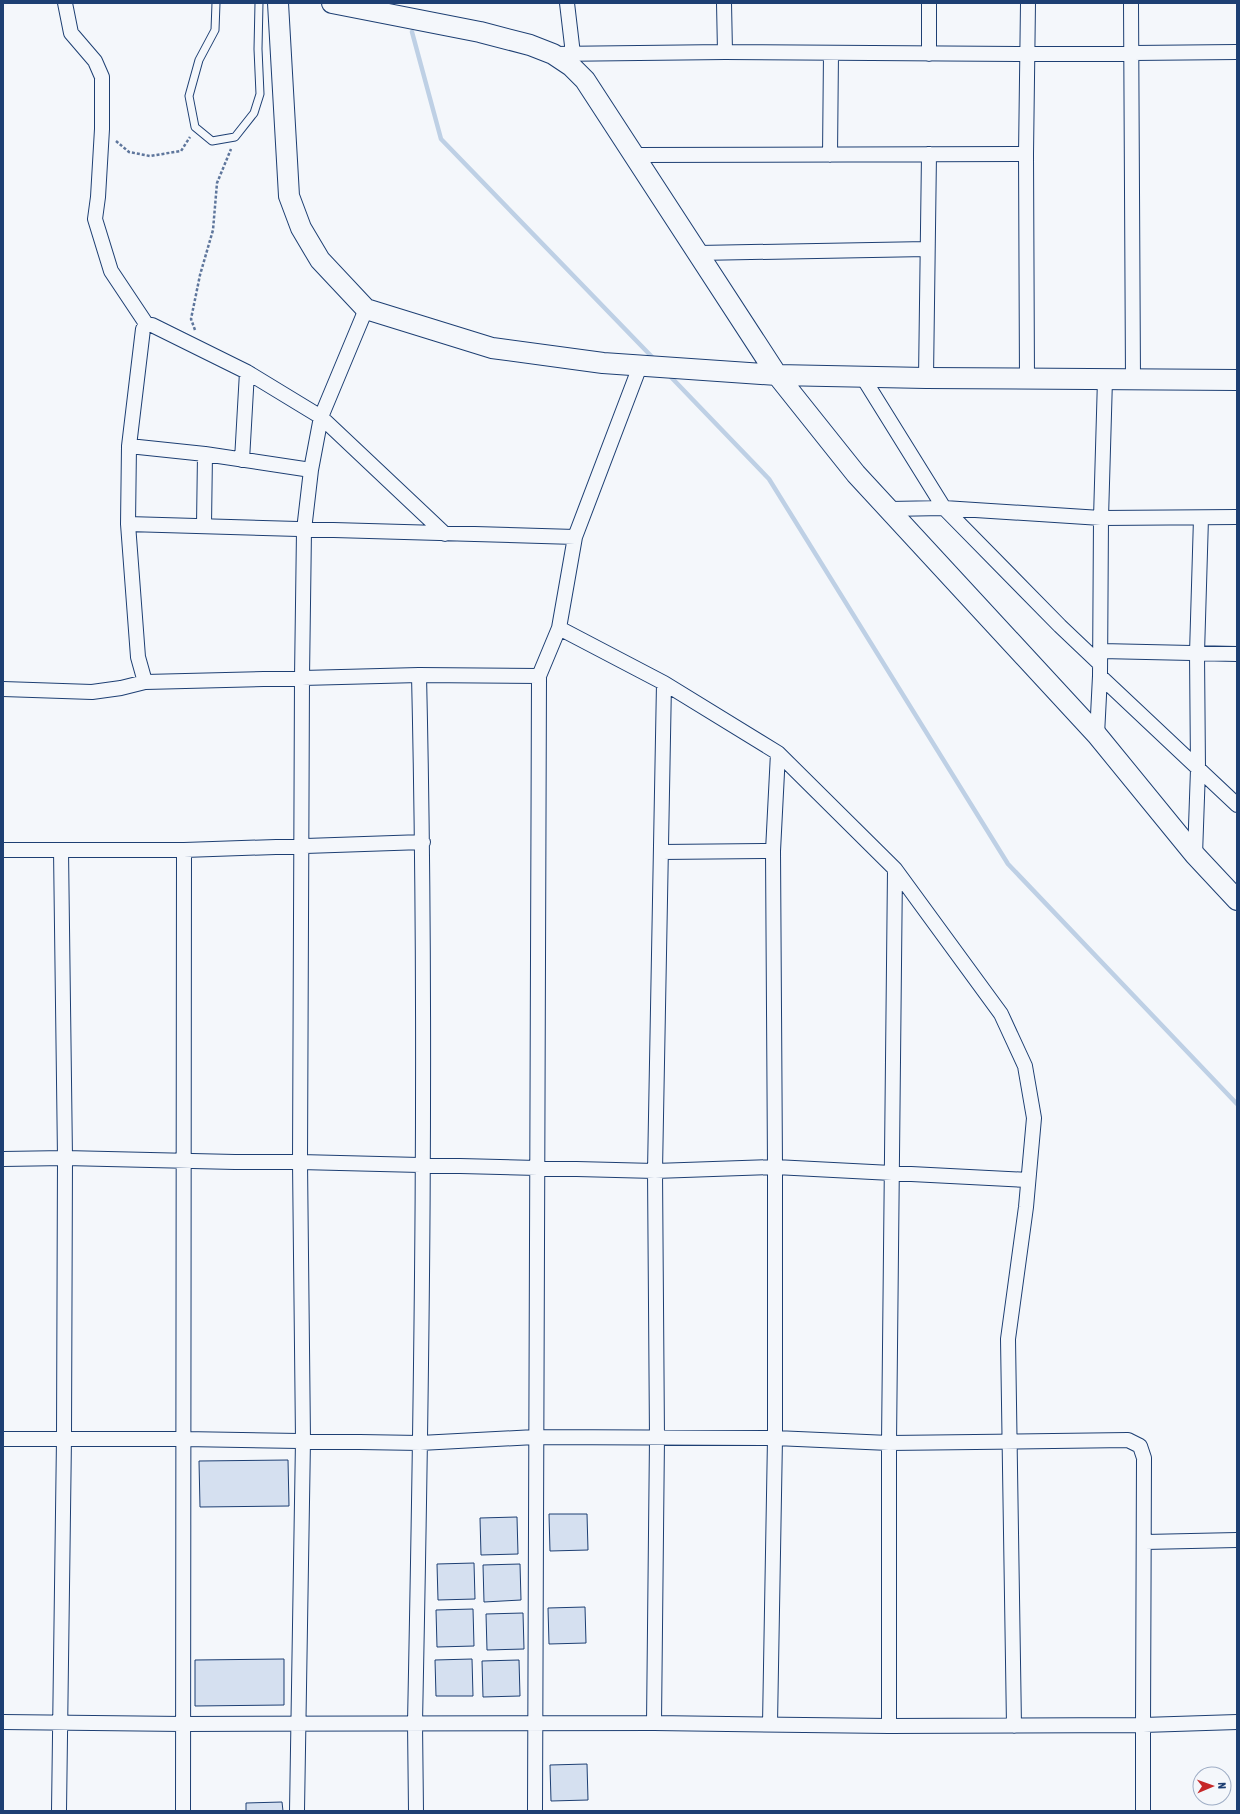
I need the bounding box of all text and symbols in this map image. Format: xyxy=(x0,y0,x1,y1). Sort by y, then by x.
north arrow xyxy=(1192,1766,1232,1806)
text: N xyxy=(1216,1782,1228,1789)

